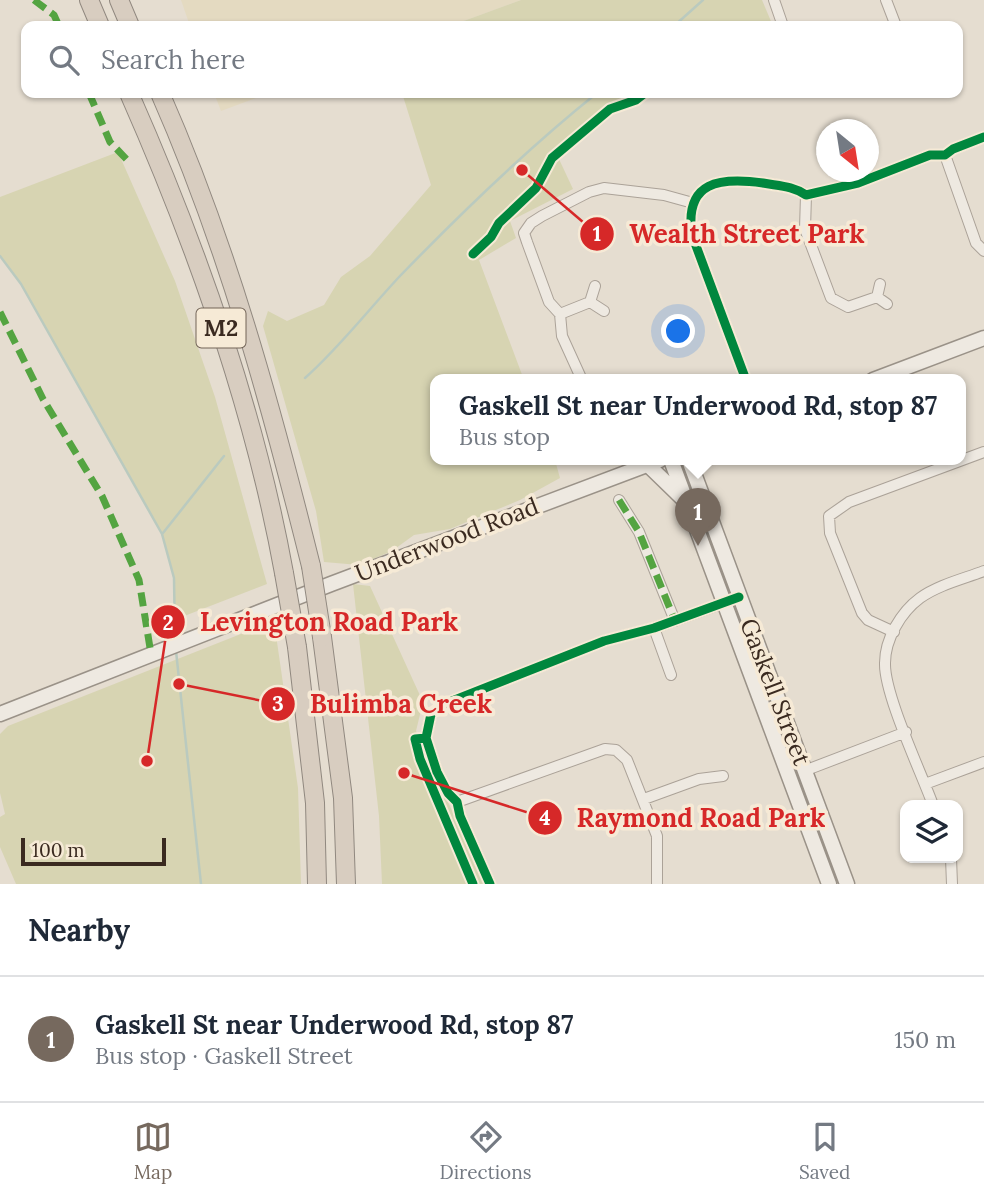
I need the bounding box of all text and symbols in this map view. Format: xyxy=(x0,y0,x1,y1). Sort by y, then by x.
search box xyxy=(21,21,963,98)
icon: search xyxy=(45,41,83,79)
text: Search here xyxy=(101,43,245,76)
north arrow xyxy=(816,119,879,182)
callout: Wealth Street Park xyxy=(580,211,878,258)
text: Wealth Street Park xyxy=(629,217,865,250)
text: 1 xyxy=(593,220,601,247)
road number: M2 xyxy=(196,308,246,348)
your location xyxy=(661,314,695,348)
popup xyxy=(430,374,966,465)
text: Gaskell St near Underwood Rd, stop 87 xyxy=(459,389,937,422)
text: Bus stop xyxy=(459,422,550,451)
pin: 1 xyxy=(675,488,721,546)
street label: Underwood Road xyxy=(351,490,543,589)
callout: Levington Road Park xyxy=(151,599,472,646)
text: Levington Road Park xyxy=(200,605,458,638)
text: 2 xyxy=(162,609,174,636)
street label: Gaskell Street xyxy=(733,614,818,770)
callout: Bulimba Creek xyxy=(261,680,506,727)
text: Bulimba Creek xyxy=(310,687,492,720)
text: 3 xyxy=(272,690,284,717)
callout: Raymond Road Park xyxy=(527,794,839,841)
map controls xyxy=(900,800,963,863)
button: layers xyxy=(900,800,963,863)
text: Raymond Road Park xyxy=(577,801,825,834)
text: 4 xyxy=(539,804,551,831)
scale bar xyxy=(21,835,166,867)
text: 100 m xyxy=(32,838,85,862)
text: Nearby xyxy=(28,911,130,949)
text: Gaskell St near Underwood Rd, stop 87 xyxy=(95,1008,573,1041)
text: 1 xyxy=(46,1025,56,1054)
text: 150 m xyxy=(894,1025,956,1054)
text: Bus stop · Gaskell Street xyxy=(95,1041,353,1070)
tab: Map xyxy=(134,1118,172,1184)
tab: Directions xyxy=(440,1118,532,1184)
tab: Saved xyxy=(799,1118,850,1184)

